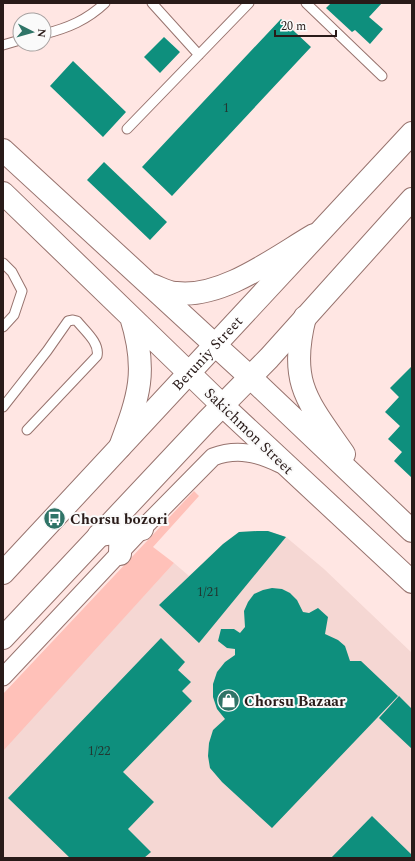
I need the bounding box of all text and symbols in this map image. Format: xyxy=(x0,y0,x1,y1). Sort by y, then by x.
north arrow xyxy=(12,12,52,52)
scale bar xyxy=(275,12,336,38)
text: 20 m xyxy=(281,17,306,36)
text: N xyxy=(33,28,50,38)
house number: 1 xyxy=(223,98,229,118)
street label: Beruniy Street xyxy=(167,311,249,396)
street label: Sakichmon Street xyxy=(199,382,299,480)
bus stop icon: Chorsu bozori xyxy=(41,506,67,532)
place label: Chorsu bozori xyxy=(70,508,168,531)
house number: 1/21 xyxy=(197,582,219,602)
shop icon: Chorsu Bazaar xyxy=(216,688,242,714)
place label: Chorsu Bazaar xyxy=(244,690,346,713)
house number: 1/22 xyxy=(88,741,110,761)

